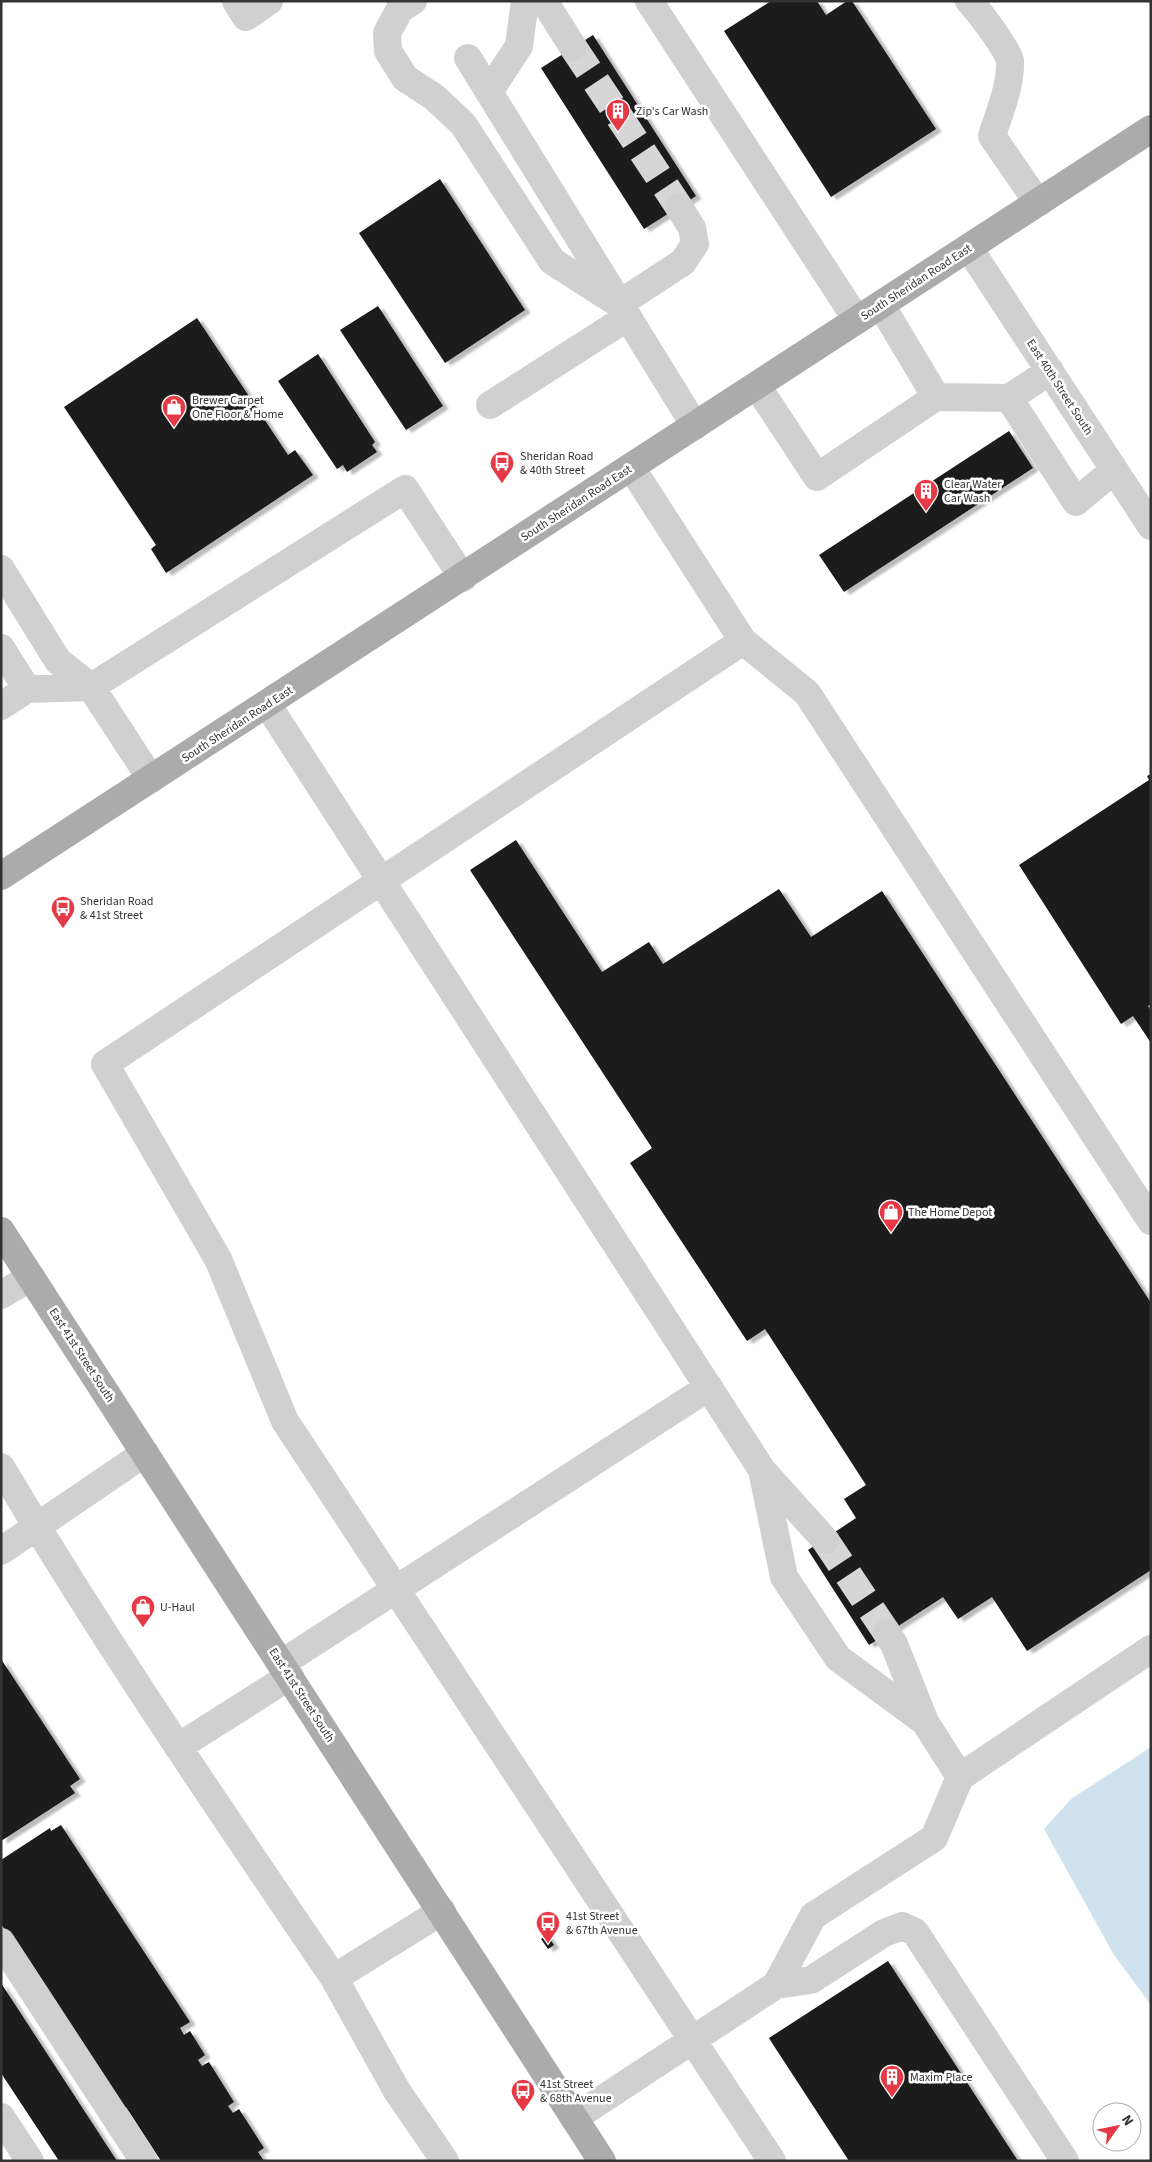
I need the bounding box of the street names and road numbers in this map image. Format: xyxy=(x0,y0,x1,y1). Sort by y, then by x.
street label: South Sheridan Road East xyxy=(857,240,975,325)
street label: East 40th Street South xyxy=(1022,336,1097,438)
street label: South Sheridan Road East xyxy=(517,461,635,546)
street label: South Sheridan Road East xyxy=(178,682,296,767)
street label: East 41st Street South xyxy=(45,1305,118,1406)
street label: East 41st Street South xyxy=(265,1645,338,1746)

